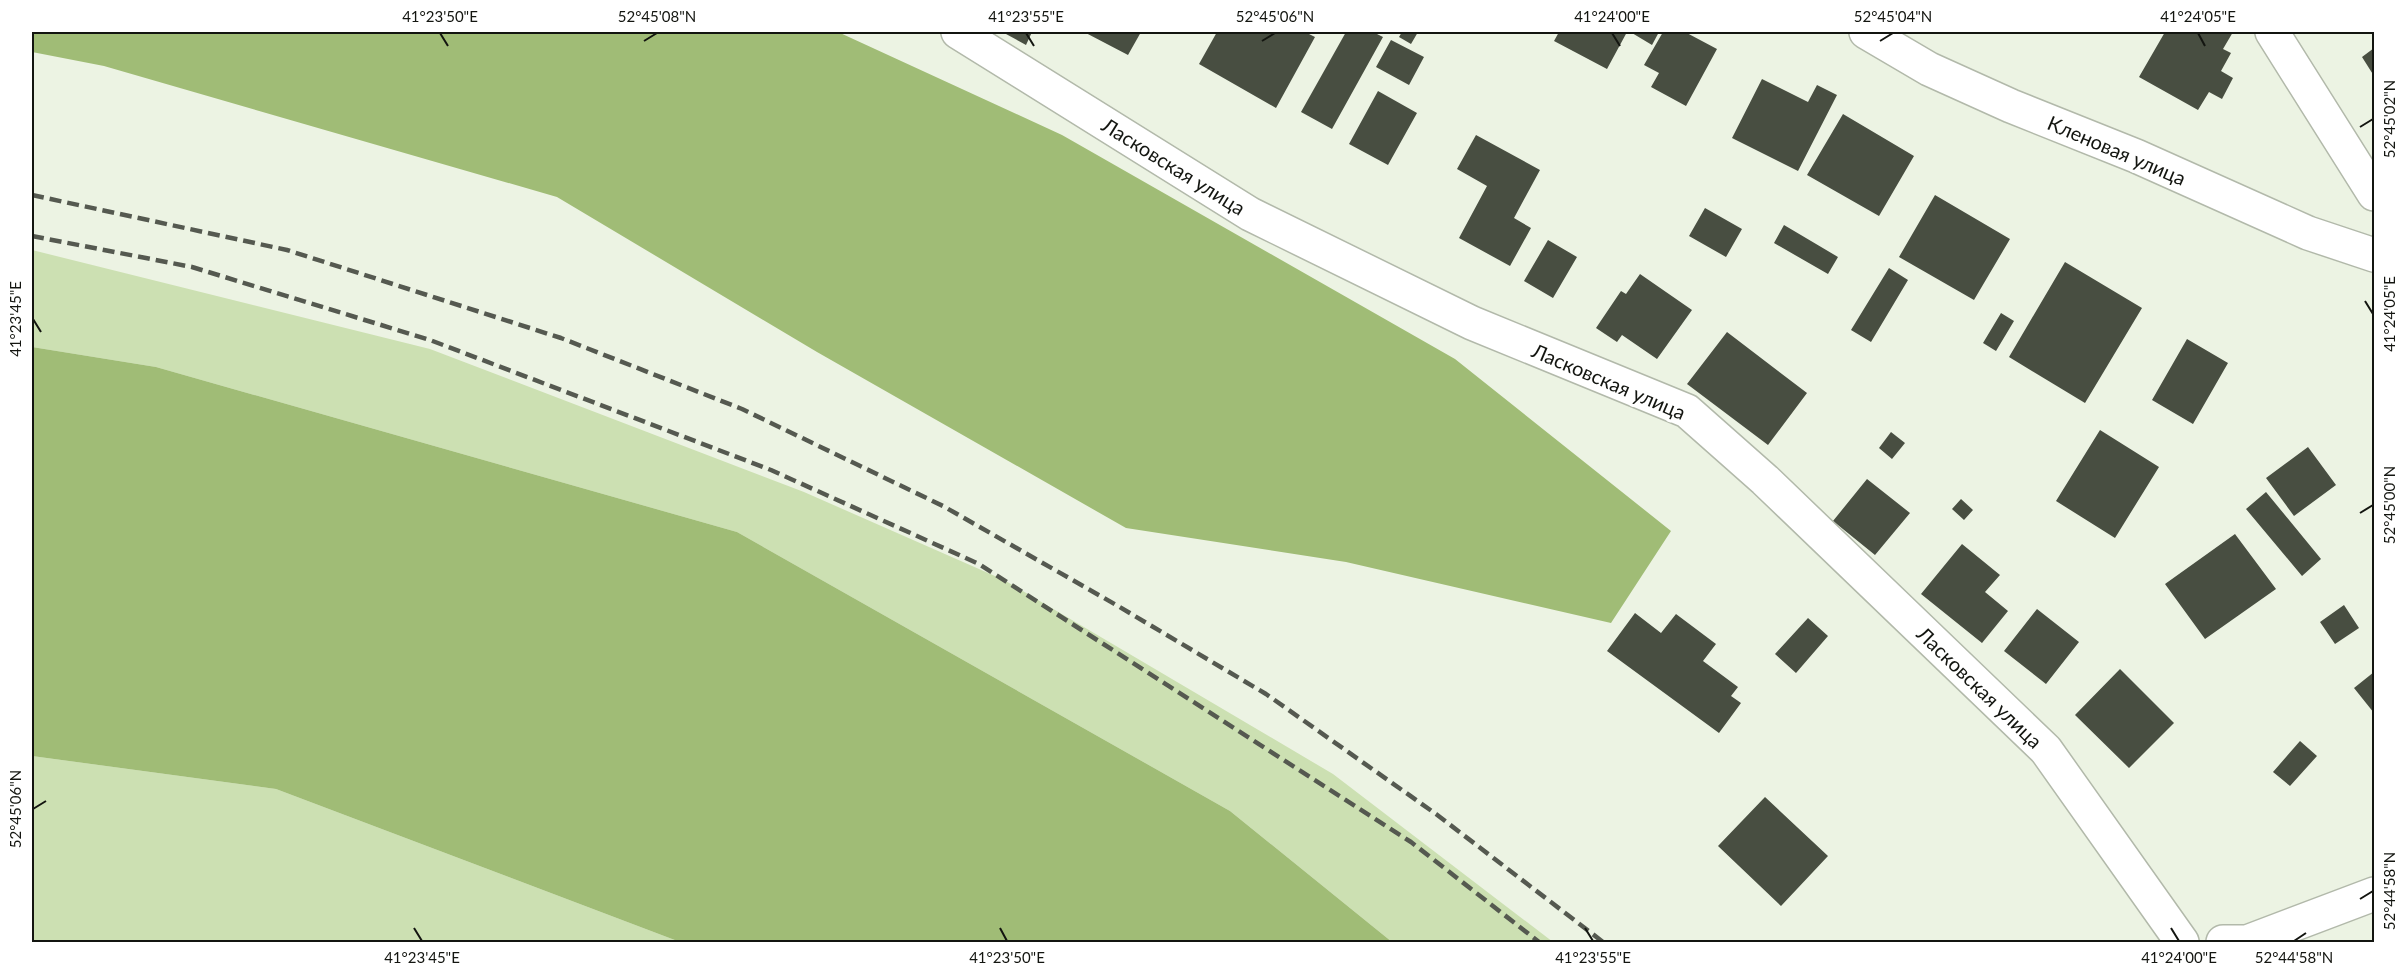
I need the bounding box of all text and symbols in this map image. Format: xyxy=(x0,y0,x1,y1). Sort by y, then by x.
text: 41°23'50"E xyxy=(402,7,478,25)
text: 52°45'08"N xyxy=(618,7,696,25)
text: 41°23'55"E xyxy=(988,7,1064,25)
text: 52°45'06"N xyxy=(1236,7,1314,25)
text: 41°24'00"E xyxy=(1574,7,1650,25)
text: 52°45'04"N xyxy=(1854,7,1932,25)
text: 41°24'05"E xyxy=(2160,7,2236,25)
text: 52°45'02"N xyxy=(2380,80,2398,158)
street label: Кленовая улица xyxy=(2044,110,2190,190)
street label: Ласковская улица xyxy=(1097,112,1250,220)
text: 41°24'05"E xyxy=(2380,276,2398,352)
text: 41°23'45"E xyxy=(6,281,24,357)
street label: Ласковская улица xyxy=(1528,337,1689,424)
text: 52°45'00"N xyxy=(2380,466,2398,544)
street label: Ласковская улица xyxy=(1912,621,2047,753)
text: 52°45'06"N xyxy=(6,770,24,848)
text: 52°44'58"N xyxy=(2380,852,2398,930)
text: 41°23'45"E xyxy=(384,948,460,966)
text: 41°23'50"E xyxy=(969,948,1045,966)
text: 41°23'55"E xyxy=(1555,948,1631,966)
text: 41°24'00"E xyxy=(2141,948,2217,966)
text: 52°44'58"N xyxy=(2255,948,2333,966)

